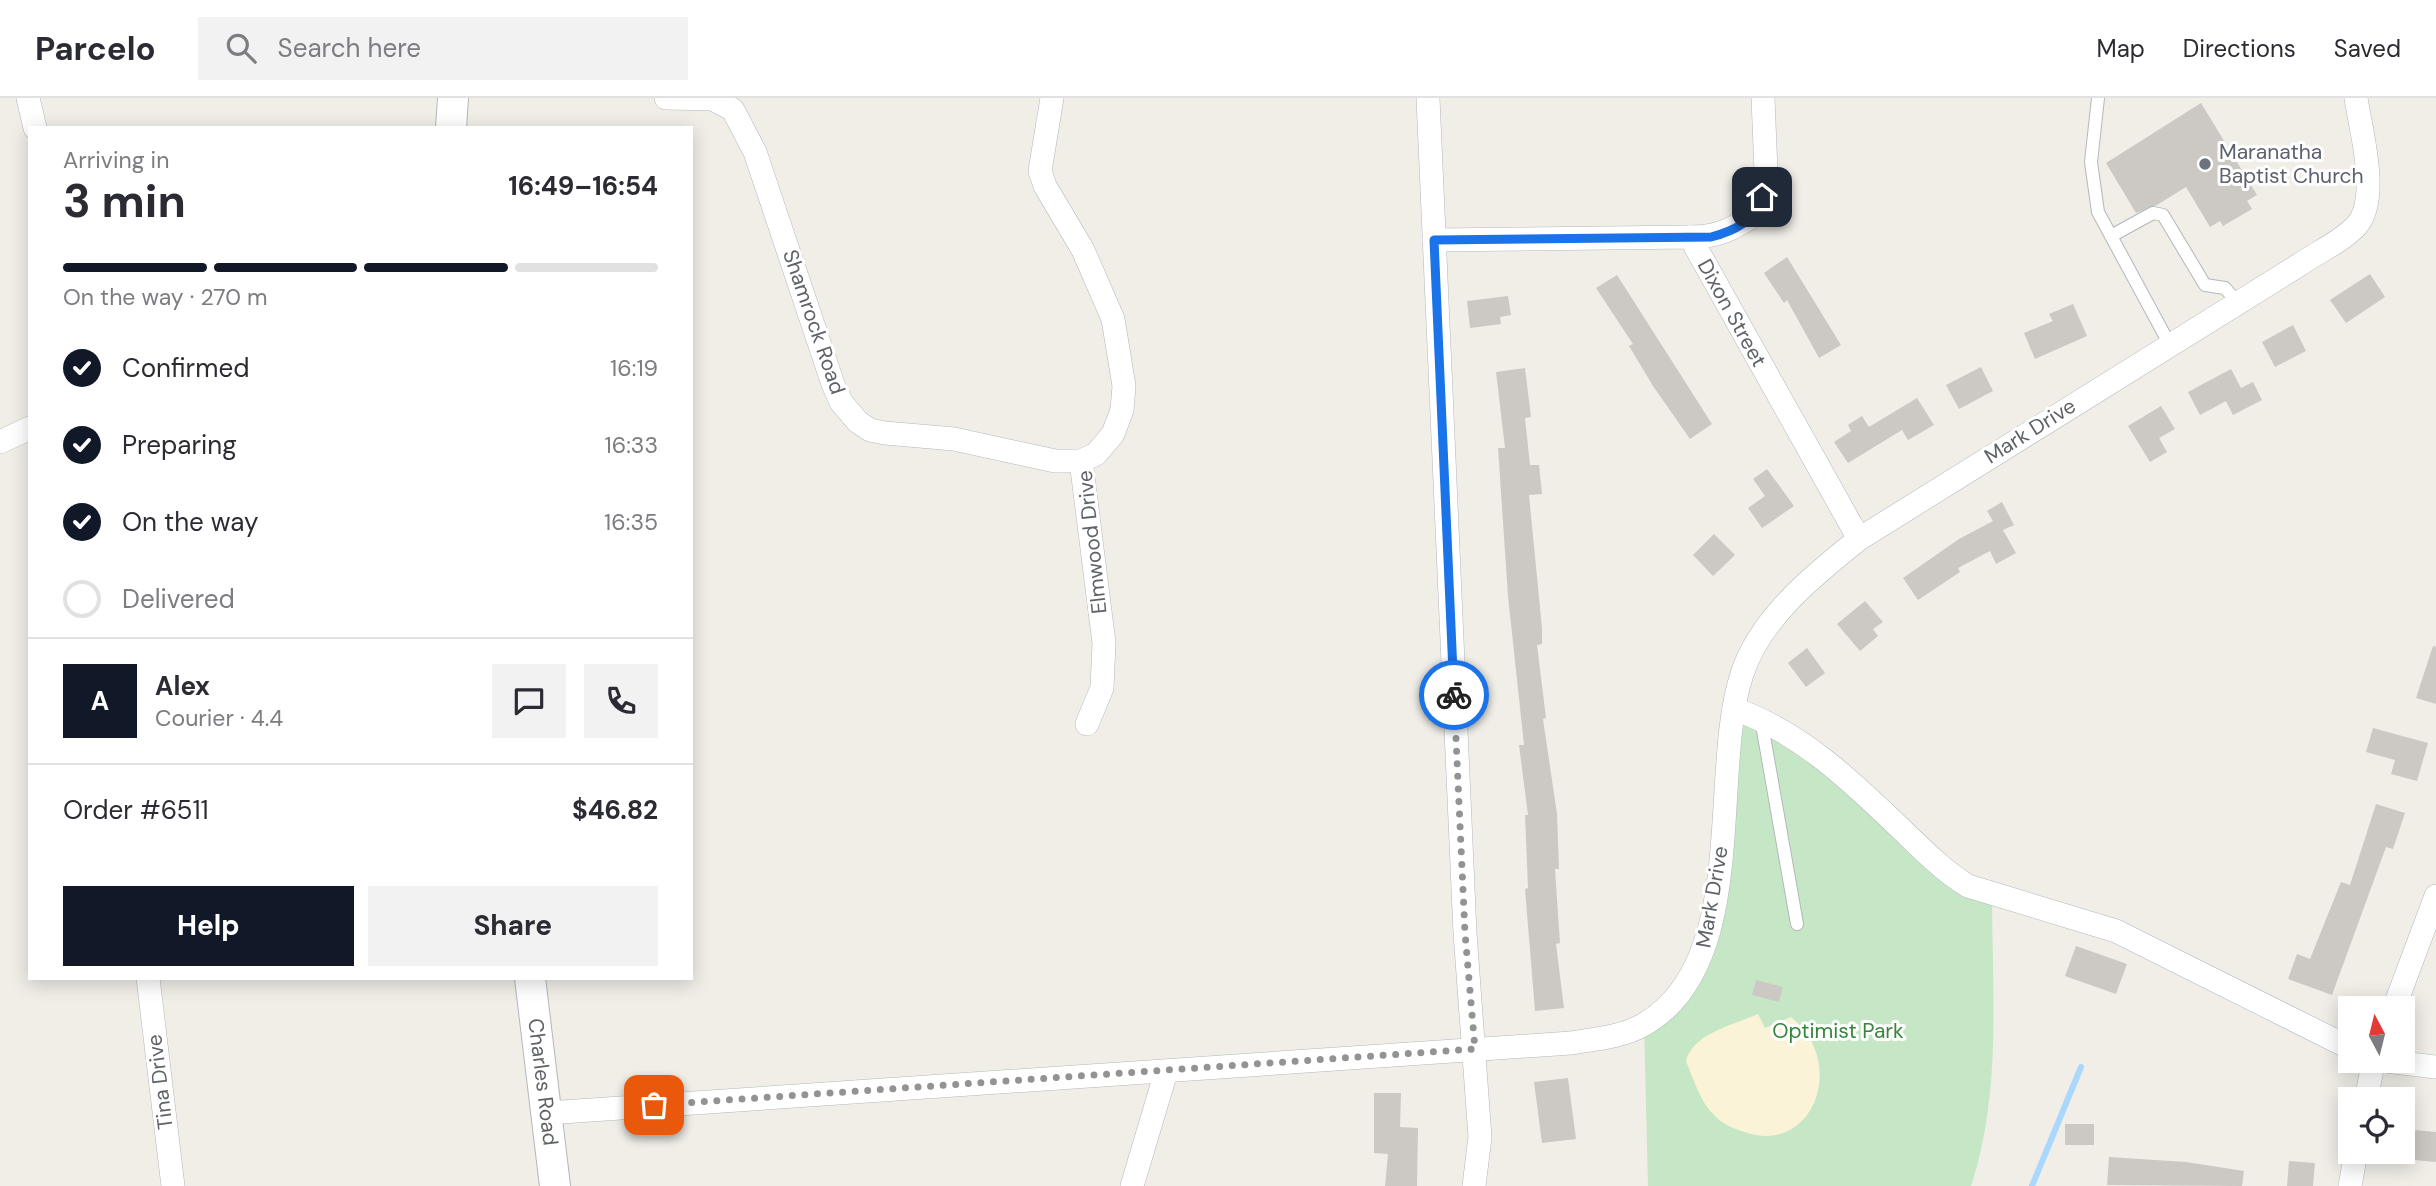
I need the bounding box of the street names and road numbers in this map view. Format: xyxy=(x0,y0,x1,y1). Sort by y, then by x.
street label: Shamrock Road xyxy=(776,246,852,398)
street label: Dixon Street xyxy=(1691,254,1773,372)
street label: Mark Drive xyxy=(1979,392,2081,470)
street label: Elmwood Drive xyxy=(1071,469,1113,615)
street label: Mark Drive xyxy=(1689,844,1735,950)
street label: Charles Road xyxy=(521,1017,565,1147)
street label: Tina Drive xyxy=(140,1033,180,1131)

